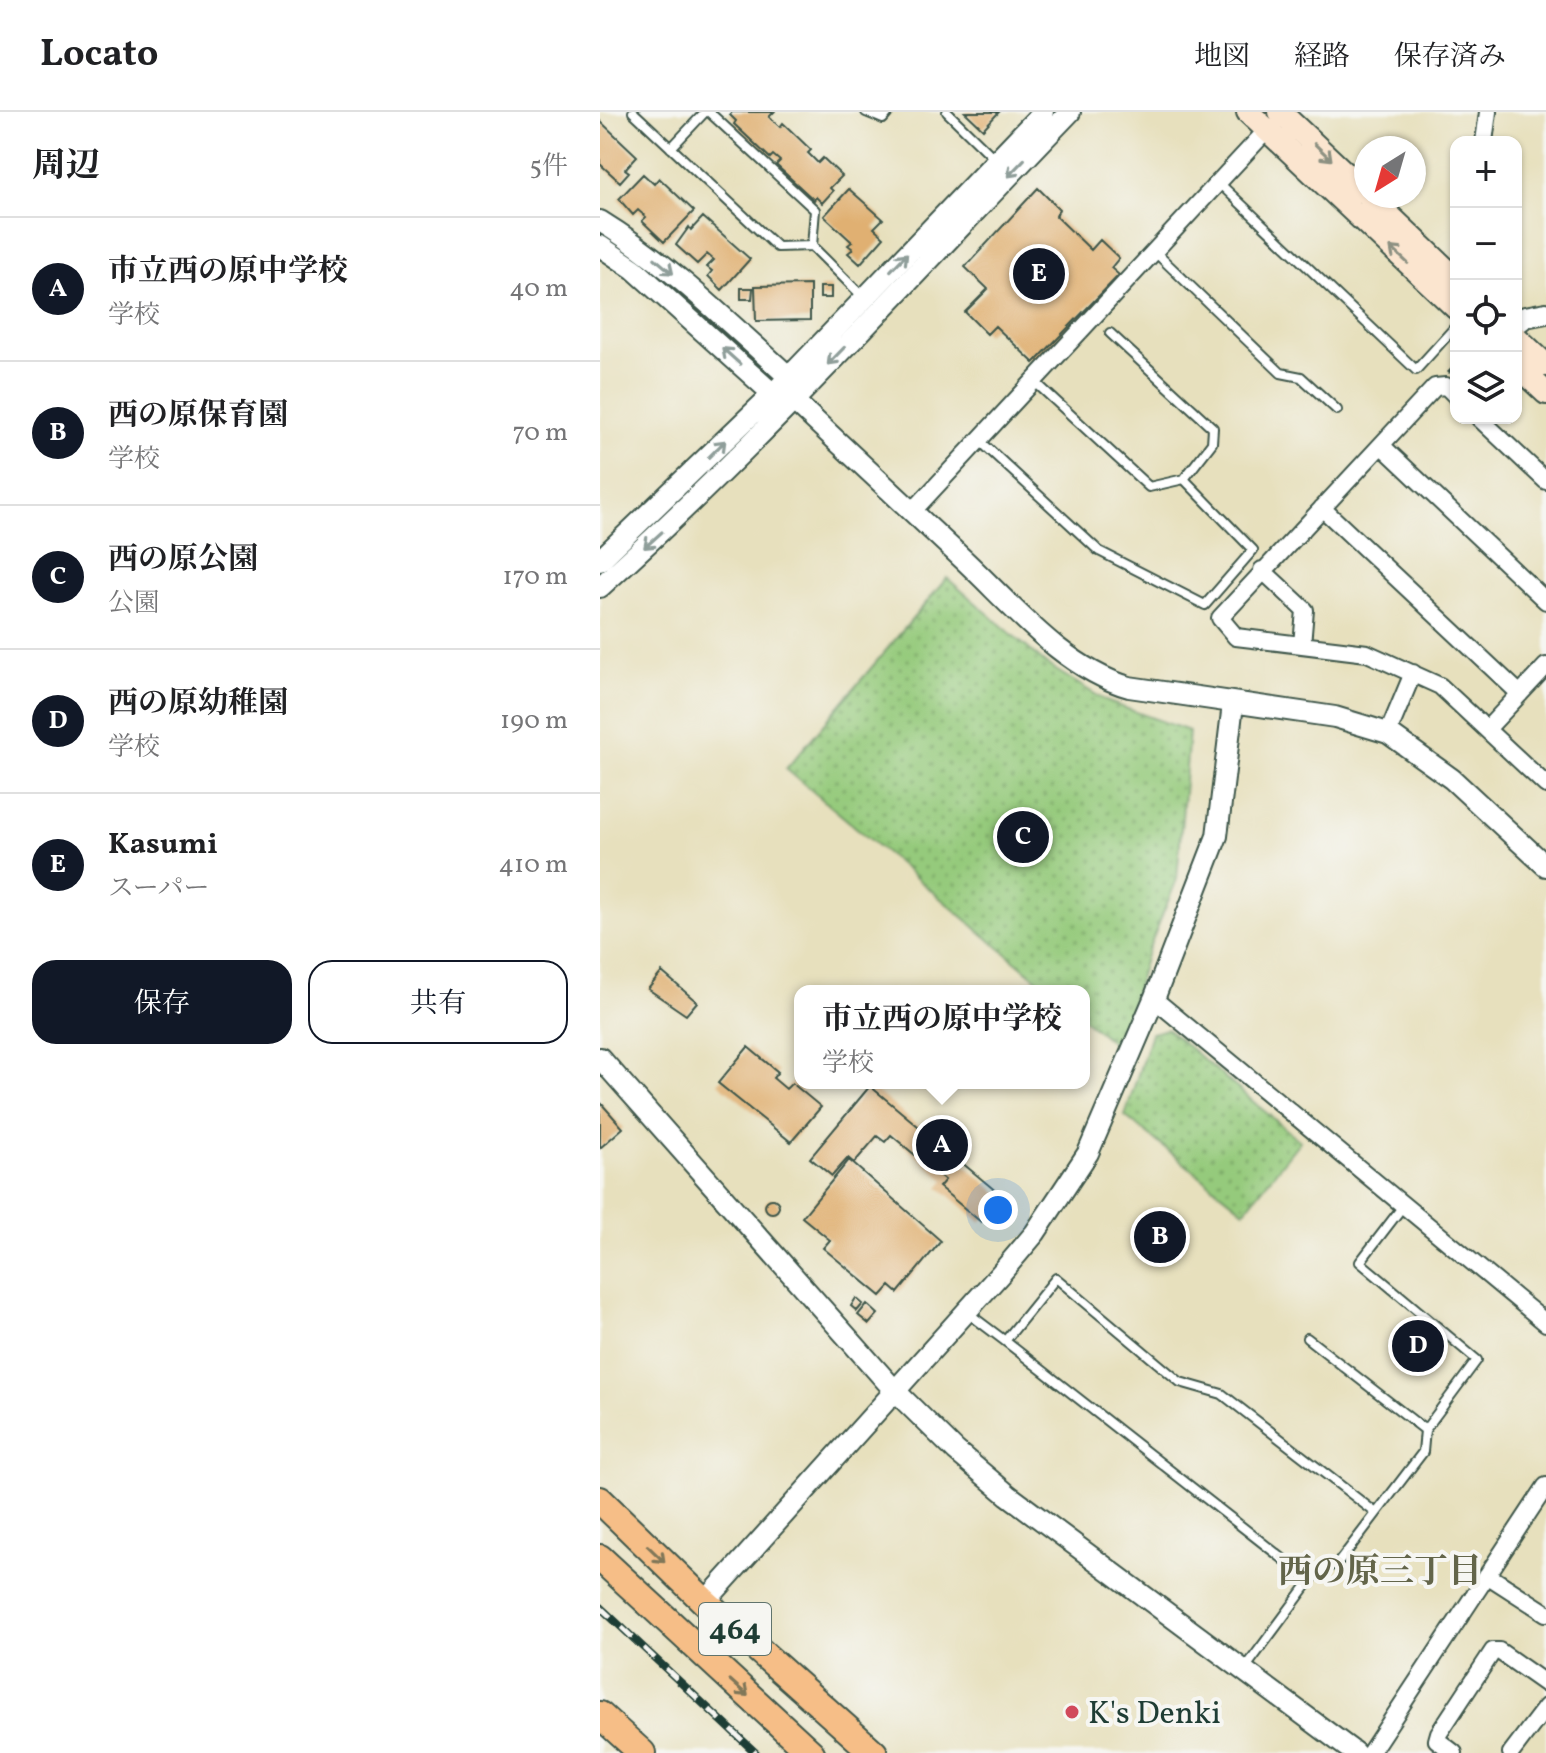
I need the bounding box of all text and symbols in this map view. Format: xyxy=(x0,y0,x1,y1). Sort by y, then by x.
text: Locato xyxy=(40,29,158,82)
text: 地図 xyxy=(1194,38,1250,77)
text: 経路 xyxy=(1294,38,1350,77)
text: 保存済み xyxy=(1394,38,1506,77)
north arrow xyxy=(1354,136,1426,208)
map controls xyxy=(1450,136,1522,424)
button: + xyxy=(1450,136,1522,208)
one-way arrow xyxy=(1313,143,1333,162)
text: 周辺 xyxy=(32,144,100,191)
text: 5件 xyxy=(529,149,568,185)
one-way arrow xyxy=(1007,158,1026,178)
button: − xyxy=(1450,208,1522,280)
pin: E xyxy=(1013,244,1065,304)
one-way arrow xyxy=(1389,245,1409,264)
text: 市立西の原中学校 xyxy=(108,251,348,293)
one-way arrow xyxy=(889,253,907,273)
one-way arrow xyxy=(653,257,673,275)
text: A xyxy=(49,271,67,307)
text: 40 m xyxy=(509,271,568,307)
button: locate xyxy=(1450,280,1522,352)
text: 学校 xyxy=(108,298,160,334)
one-way arrow xyxy=(827,346,846,366)
one-way arrow xyxy=(721,347,741,366)
button: layers xyxy=(1450,352,1522,424)
text: 西の原保育園 xyxy=(108,395,288,437)
text: B xyxy=(49,415,67,451)
text: 70 m xyxy=(513,415,568,451)
one-way arrow xyxy=(707,440,726,459)
text: 学校 xyxy=(108,442,160,478)
one-way arrow xyxy=(643,530,663,548)
text: 西の原公園 xyxy=(108,539,258,581)
text: C xyxy=(50,559,66,595)
text: 170 m xyxy=(503,559,568,595)
text: 公園 xyxy=(108,586,160,622)
text: 西の原幼稚園 xyxy=(108,683,288,725)
text: D xyxy=(48,703,68,739)
text: 190 m xyxy=(500,703,568,739)
text: 学校 xyxy=(108,730,160,766)
pin: C xyxy=(997,807,1049,867)
text: Kasumi xyxy=(108,824,218,866)
text: E xyxy=(50,847,66,883)
text: 410 m xyxy=(499,847,568,883)
text: スーパー xyxy=(108,871,209,907)
button: 保存 xyxy=(32,960,292,1044)
button: 共有 xyxy=(308,960,568,1044)
popup xyxy=(794,985,1090,1089)
text: 市立西の原中学校 xyxy=(822,999,1062,1041)
text: 学校 xyxy=(822,1046,874,1082)
pin: A xyxy=(916,1115,968,1175)
your location xyxy=(978,1190,1018,1230)
pin: B xyxy=(1134,1207,1186,1267)
pin: D xyxy=(1392,1316,1444,1376)
one-way arrow xyxy=(646,1545,666,1564)
district label: 西の原三丁目 xyxy=(1278,1550,1482,1597)
road number: 464 xyxy=(699,1603,771,1655)
one-way arrow xyxy=(728,1678,748,1696)
place label: K's Denki xyxy=(1088,1693,1221,1737)
marker: K's Denki xyxy=(1063,1703,1081,1721)

